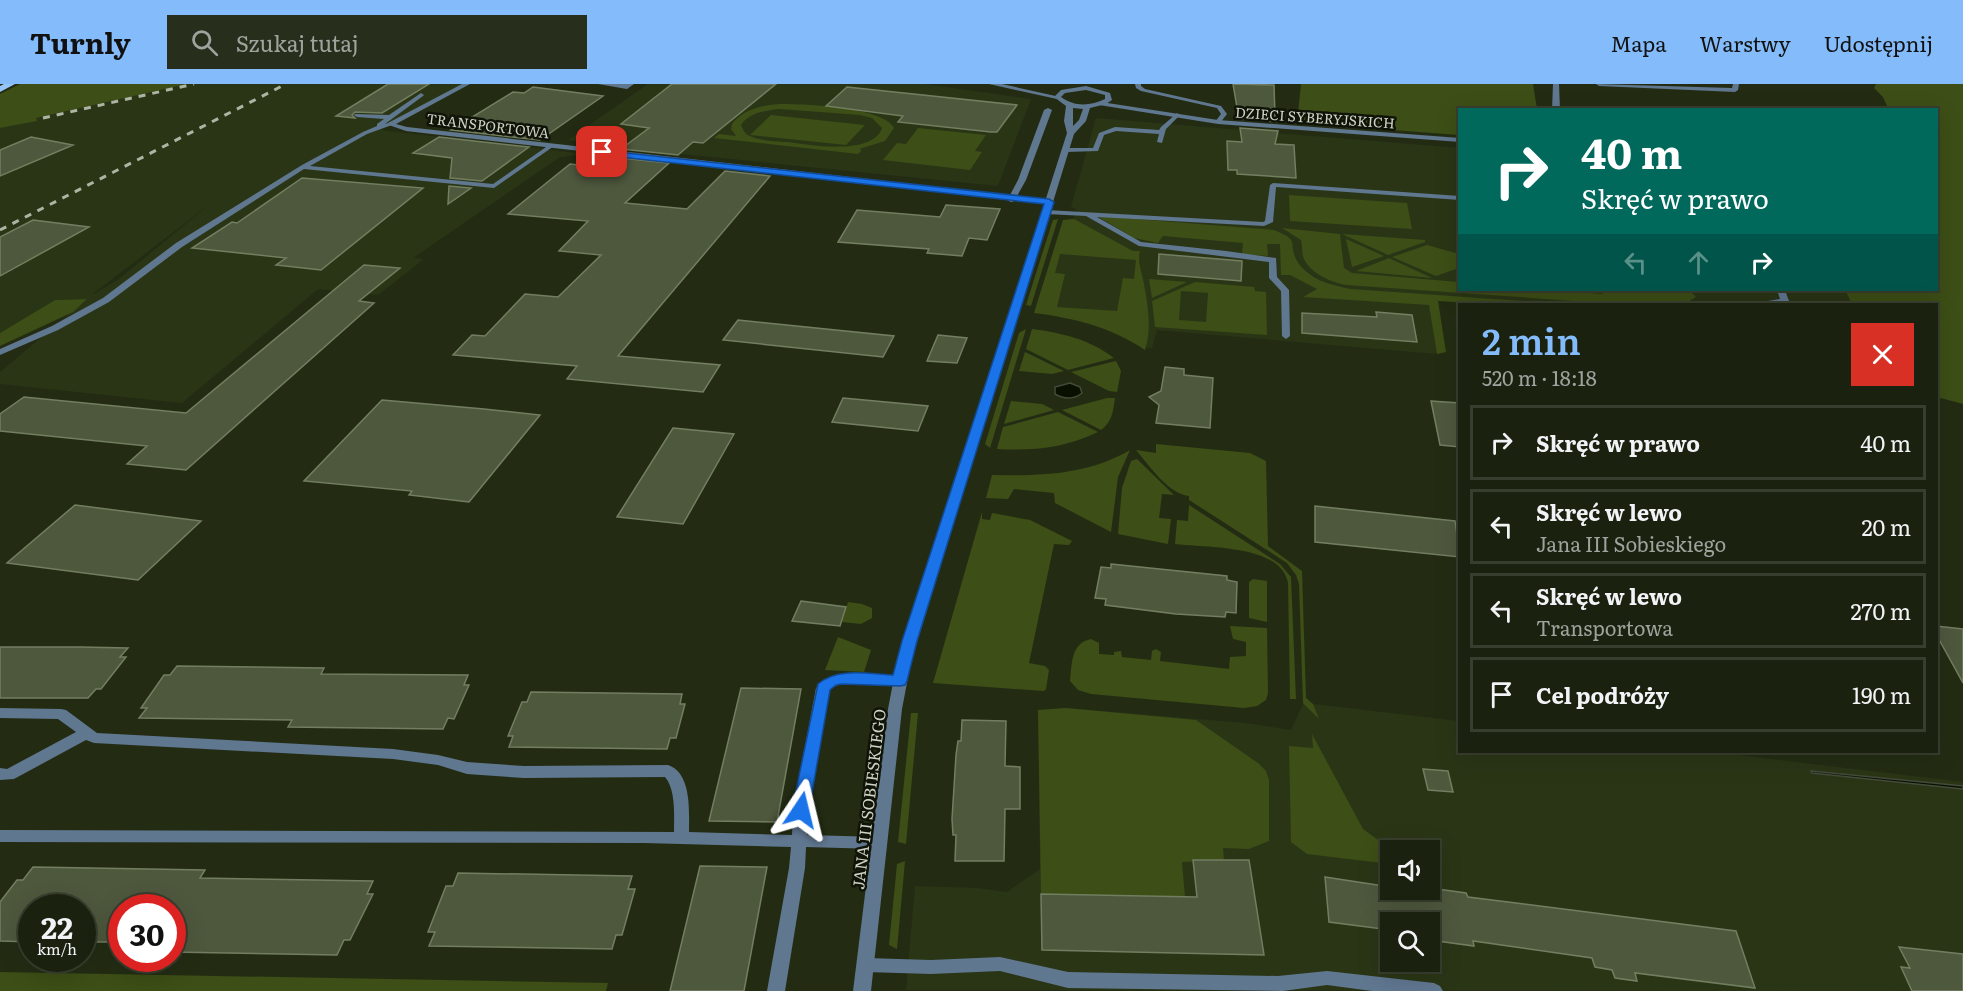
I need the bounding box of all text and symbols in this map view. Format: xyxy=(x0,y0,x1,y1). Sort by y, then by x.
search box xyxy=(167,15,587,69)
text: Turnly xyxy=(30,21,131,63)
icon: search xyxy=(188,26,221,59)
text: Szukaj tutaj xyxy=(236,26,359,59)
text: Mapa xyxy=(1611,27,1667,58)
text: Warstwy xyxy=(1700,27,1791,58)
text: Udostępnij xyxy=(1824,27,1933,58)
street label: DZIECI SYBERYJSKICH xyxy=(1235,101,1395,133)
street label: TRANSPORTOWA xyxy=(425,108,551,143)
text: 40 m xyxy=(1581,120,1682,182)
pin xyxy=(576,126,627,177)
icon: right xyxy=(1482,132,1560,210)
icon: arrive xyxy=(585,135,618,168)
text: Skręć w prawo xyxy=(1581,177,1769,217)
icon: left xyxy=(1619,246,1652,279)
icon: ahead xyxy=(1682,246,1715,279)
icon: right xyxy=(1745,246,1778,279)
text: 2 min xyxy=(1482,313,1581,366)
button: close xyxy=(1851,323,1914,386)
text: 520 m · 18:18 xyxy=(1482,362,1597,392)
icon: right xyxy=(1485,426,1518,459)
text: Skręć w prawo xyxy=(1536,426,1700,459)
text: 40 m xyxy=(1860,426,1911,459)
text: Skręć w lewo xyxy=(1536,495,1682,528)
icon: left xyxy=(1485,510,1518,543)
text: 20 m xyxy=(1861,510,1911,543)
text: Jana III Sobieskiego xyxy=(1536,528,1726,558)
text: Skręć w lewo xyxy=(1536,579,1682,612)
icon: left xyxy=(1485,594,1518,627)
text: 270 m xyxy=(1850,594,1911,627)
text: Transportowa xyxy=(1536,612,1673,642)
icon: arrive xyxy=(1485,678,1518,711)
text: Cel podróży xyxy=(1536,678,1669,711)
text: 190 m xyxy=(1852,678,1911,711)
street label: JANA III SOBIESKIEGO xyxy=(845,707,891,891)
position arrow xyxy=(769,778,833,842)
map controls xyxy=(1380,840,1440,972)
button: sound xyxy=(1380,840,1440,900)
speed limit sign: 30 xyxy=(108,894,186,972)
text: 22 xyxy=(41,904,73,948)
button: search xyxy=(1380,912,1440,972)
text: km/h xyxy=(37,937,77,960)

